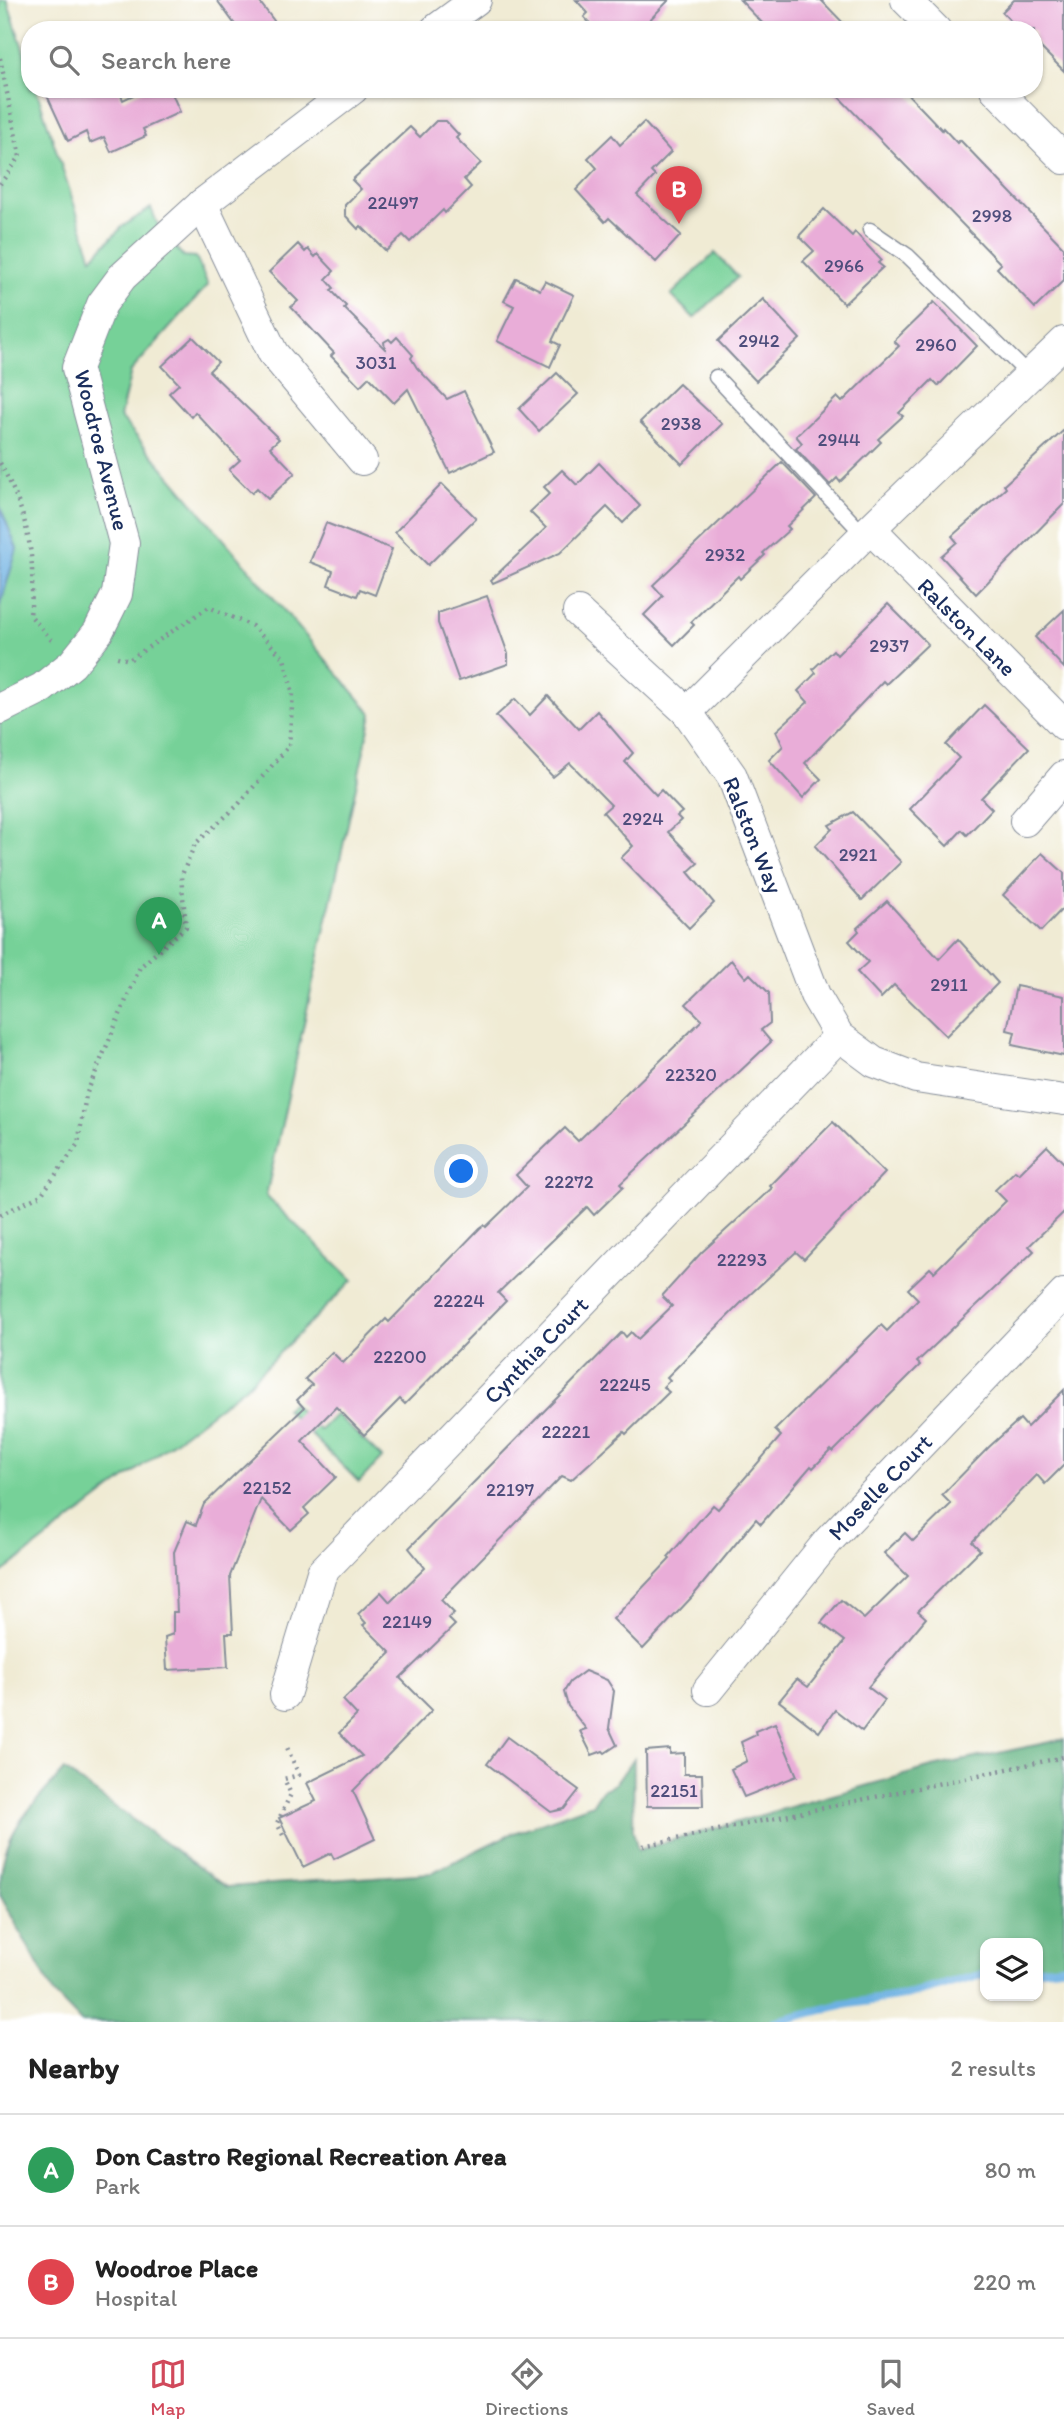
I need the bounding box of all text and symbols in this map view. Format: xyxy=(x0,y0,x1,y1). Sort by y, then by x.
search box xyxy=(21,21,1043,98)
icon: search xyxy=(45,41,83,79)
text: Search here xyxy=(101,44,231,76)
pin: B xyxy=(656,166,702,224)
house number: 22497 xyxy=(368,191,418,214)
house number: 2998 xyxy=(972,204,1012,227)
house number: 2966 xyxy=(824,254,864,277)
house number: 2942 xyxy=(738,329,780,352)
house number: 2960 xyxy=(915,333,957,356)
house number: 3031 xyxy=(355,351,397,374)
street label: Woodroe Avenue xyxy=(69,367,135,533)
house number: 2938 xyxy=(661,412,701,435)
house number: 2944 xyxy=(818,428,860,451)
house number: 2932 xyxy=(705,543,745,566)
street label: Ralston Lane xyxy=(912,572,1022,682)
house number: 2937 xyxy=(869,634,909,657)
street label: Ralston Way xyxy=(717,772,789,898)
house number: 2924 xyxy=(622,807,664,830)
house number: 2921 xyxy=(839,843,878,866)
pin: A xyxy=(136,897,182,955)
house number: 2911 xyxy=(930,973,968,996)
house number: 22320 xyxy=(665,1063,717,1086)
your location xyxy=(444,1154,478,1188)
house number: 22272 xyxy=(544,1170,594,1193)
house number: 22293 xyxy=(717,1248,767,1271)
house number: 22224 xyxy=(433,1289,485,1312)
street label: Cynthia Court xyxy=(478,1290,594,1409)
house number: 22200 xyxy=(373,1345,427,1368)
house number: 22245 xyxy=(599,1373,651,1396)
house number: 22221 xyxy=(542,1420,591,1443)
street label: Moselle Court xyxy=(822,1428,938,1546)
house number: 22152 xyxy=(243,1476,291,1499)
house number: 22197 xyxy=(486,1478,534,1501)
house number: 22149 xyxy=(382,1610,432,1633)
house number: 22151 xyxy=(650,1779,698,1802)
map controls xyxy=(980,1938,1043,2001)
button: layers xyxy=(980,1938,1043,2001)
text: Nearby xyxy=(28,2049,119,2086)
text: 2 results xyxy=(950,2054,1036,2082)
text: Don Castro Regional Recreation Area xyxy=(95,2140,506,2172)
text: A xyxy=(44,2156,58,2184)
text: 80 m xyxy=(985,2156,1036,2184)
text: Park xyxy=(95,2172,140,2200)
text: Woodroe Place xyxy=(95,2252,258,2284)
text: B xyxy=(44,2268,58,2296)
text: 220 m xyxy=(973,2268,1036,2296)
text: Hospital xyxy=(95,2284,177,2312)
tab: Map xyxy=(149,2355,187,2420)
tab: Directions xyxy=(485,2355,569,2420)
tab: Saved xyxy=(867,2355,915,2420)

